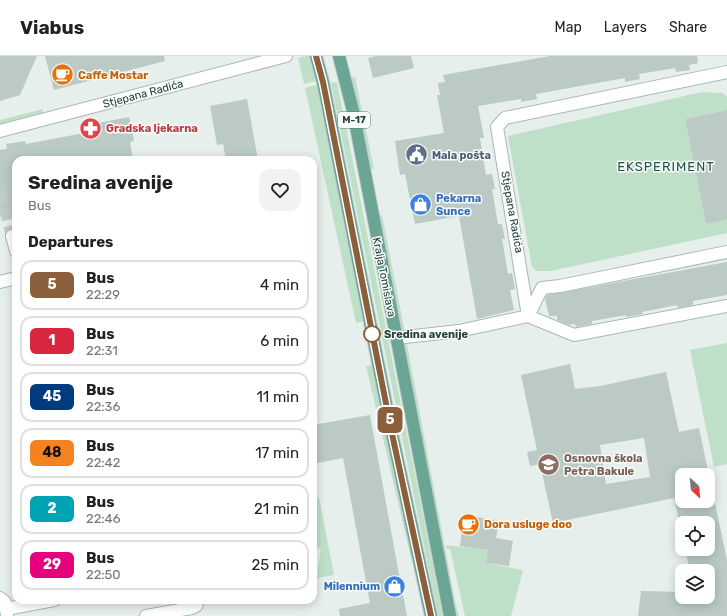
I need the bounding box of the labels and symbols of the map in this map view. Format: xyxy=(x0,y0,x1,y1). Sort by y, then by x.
cafe icon: Caffe Mostar xyxy=(49,62,75,88)
place label: Caffe Mostar xyxy=(78,69,148,82)
street label: Stjepana Radića xyxy=(101,77,185,111)
road number: M-17 xyxy=(338,112,370,128)
pharmacy icon: Gradska ljekarna xyxy=(78,115,104,141)
place label: Gradska ljekarna xyxy=(106,122,198,135)
public building icon: Mala pošta xyxy=(404,142,430,168)
place label: Mala pošta xyxy=(432,149,491,162)
district label: EKSPERIMENT xyxy=(617,159,715,174)
street label: Stjepana Radića xyxy=(498,170,526,254)
shop icon: Pekarna Sunce xyxy=(407,191,433,217)
place label: Pekarna Sunce xyxy=(436,192,481,218)
street label: Kralja Tomislava xyxy=(370,236,398,318)
marker: Sredina avenije xyxy=(363,325,381,343)
place label: Sredina avenije xyxy=(384,328,469,341)
line badge: 5 xyxy=(377,407,403,433)
school or university icon: Osnovna škola Petra Bakule xyxy=(536,451,562,477)
place label: Osnovna škola Petra Bakule xyxy=(564,452,643,478)
north arrow xyxy=(675,468,715,508)
cafe icon: Dora usluge doo xyxy=(456,511,482,537)
place label: Dora usluge doo xyxy=(484,518,572,531)
shop icon: Milennium xyxy=(382,573,408,599)
place label: Milennium xyxy=(324,580,380,593)

